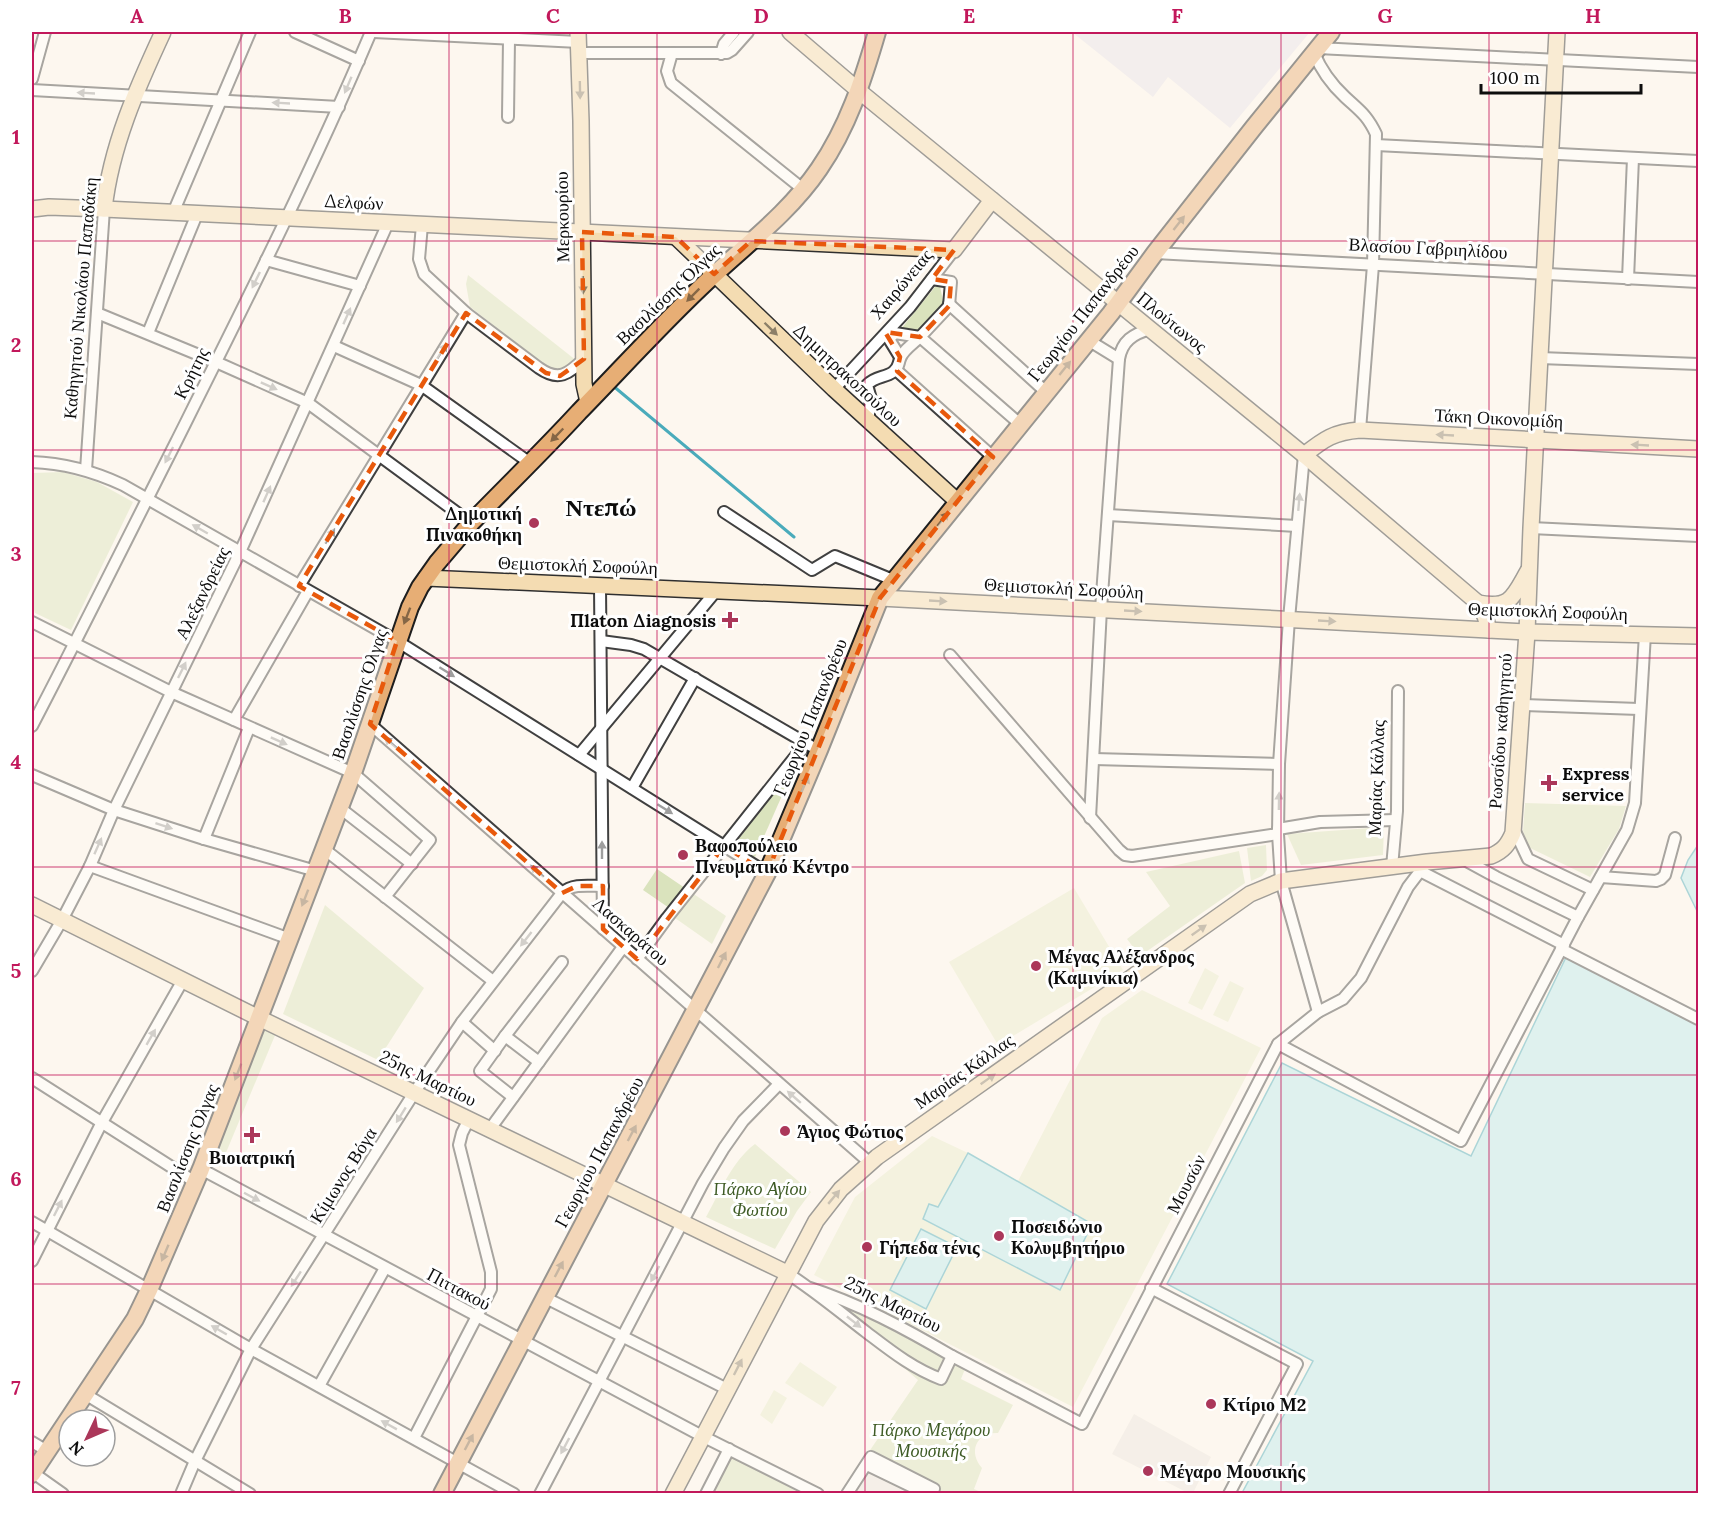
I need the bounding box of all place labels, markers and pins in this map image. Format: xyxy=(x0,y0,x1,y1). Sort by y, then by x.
place label: Δημοτική Πινακοθήκη xyxy=(426,502,522,546)
marker: Δημοτική Πινακοθήκη xyxy=(527,516,541,530)
place label: Πlaton Δiagnosis xyxy=(570,609,716,632)
marker: Πlaton Δiagnosis xyxy=(721,611,739,629)
place label: Express service xyxy=(1562,762,1630,806)
marker: Express service xyxy=(1540,774,1558,792)
place label: Βαφοπούλειο Πνευματικό Κέντρο xyxy=(695,834,849,878)
marker: Βαφοπούλειο Πνευματικό Κέντρο xyxy=(676,848,690,862)
place label: Μέγας Αλέξανδρος (Καμινίκια) xyxy=(1048,945,1194,989)
marker: Μέγας Αλέξανδρος (Καμινίκια) xyxy=(1029,959,1043,973)
place label: Άγιος Φώτιος xyxy=(797,1120,903,1143)
marker: Άγιος Φώτιος xyxy=(778,1124,792,1138)
marker: Βιοιατρική xyxy=(243,1126,261,1144)
place label: Βιοιατρική xyxy=(209,1146,295,1169)
place label: Ποσειδώνιο Κολυμβητήριο xyxy=(1011,1215,1125,1259)
marker: Ποσειδώνιο Κολυμβητήριο xyxy=(992,1229,1006,1243)
place label: Γήπεδα τένις xyxy=(879,1236,980,1259)
marker: Γήπεδα τένις xyxy=(860,1240,874,1254)
place label: Κτίριο Μ2 xyxy=(1223,1393,1306,1416)
marker: Κτίριο Μ2 xyxy=(1204,1397,1218,1411)
place label: Μέγαρο Μουσικής xyxy=(1160,1460,1305,1483)
marker: Μέγαρο Μουσικής xyxy=(1141,1464,1155,1478)

